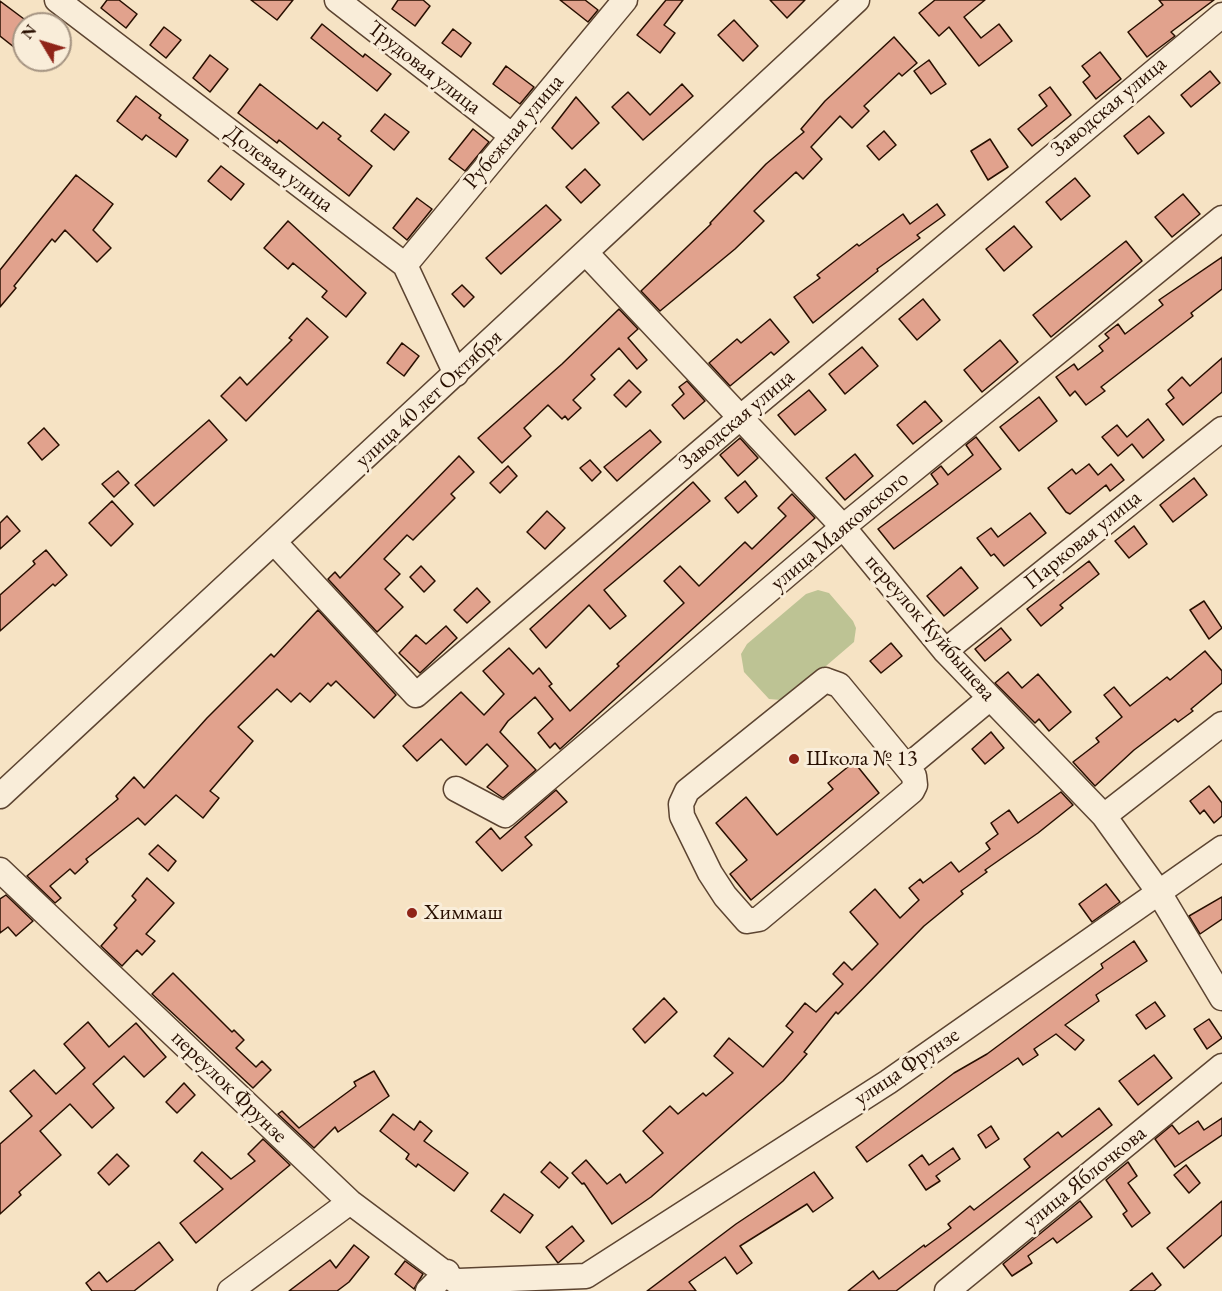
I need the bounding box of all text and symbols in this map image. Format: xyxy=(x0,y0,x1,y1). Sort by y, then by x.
north arrow xyxy=(12,12,72,72)
street label: Трудовая улица xyxy=(362,15,486,121)
text: N xyxy=(17,20,41,43)
street label: Заводская улица xyxy=(1046,51,1172,163)
street label: Рубежная улица xyxy=(458,69,570,195)
street label: Долевая улица xyxy=(220,120,338,218)
street label: улица 40 лет Октября xyxy=(350,324,508,474)
street label: Заводская улица xyxy=(674,364,800,476)
street label: улица Маяковского xyxy=(766,466,914,596)
street label: Парковая улица xyxy=(1019,485,1147,595)
street label: переулок Куйбышева xyxy=(859,549,1001,707)
place label: Школа № 13 xyxy=(806,746,918,772)
marker: Школа № 13 xyxy=(787,752,801,766)
place label: Химмаш xyxy=(424,900,503,926)
marker: Химмаш xyxy=(405,906,419,920)
street label: улица Фрунзе xyxy=(849,1022,965,1112)
street label: переулок Фрунзе xyxy=(166,1025,292,1149)
street label: улица Яблочкова xyxy=(1018,1120,1152,1236)

